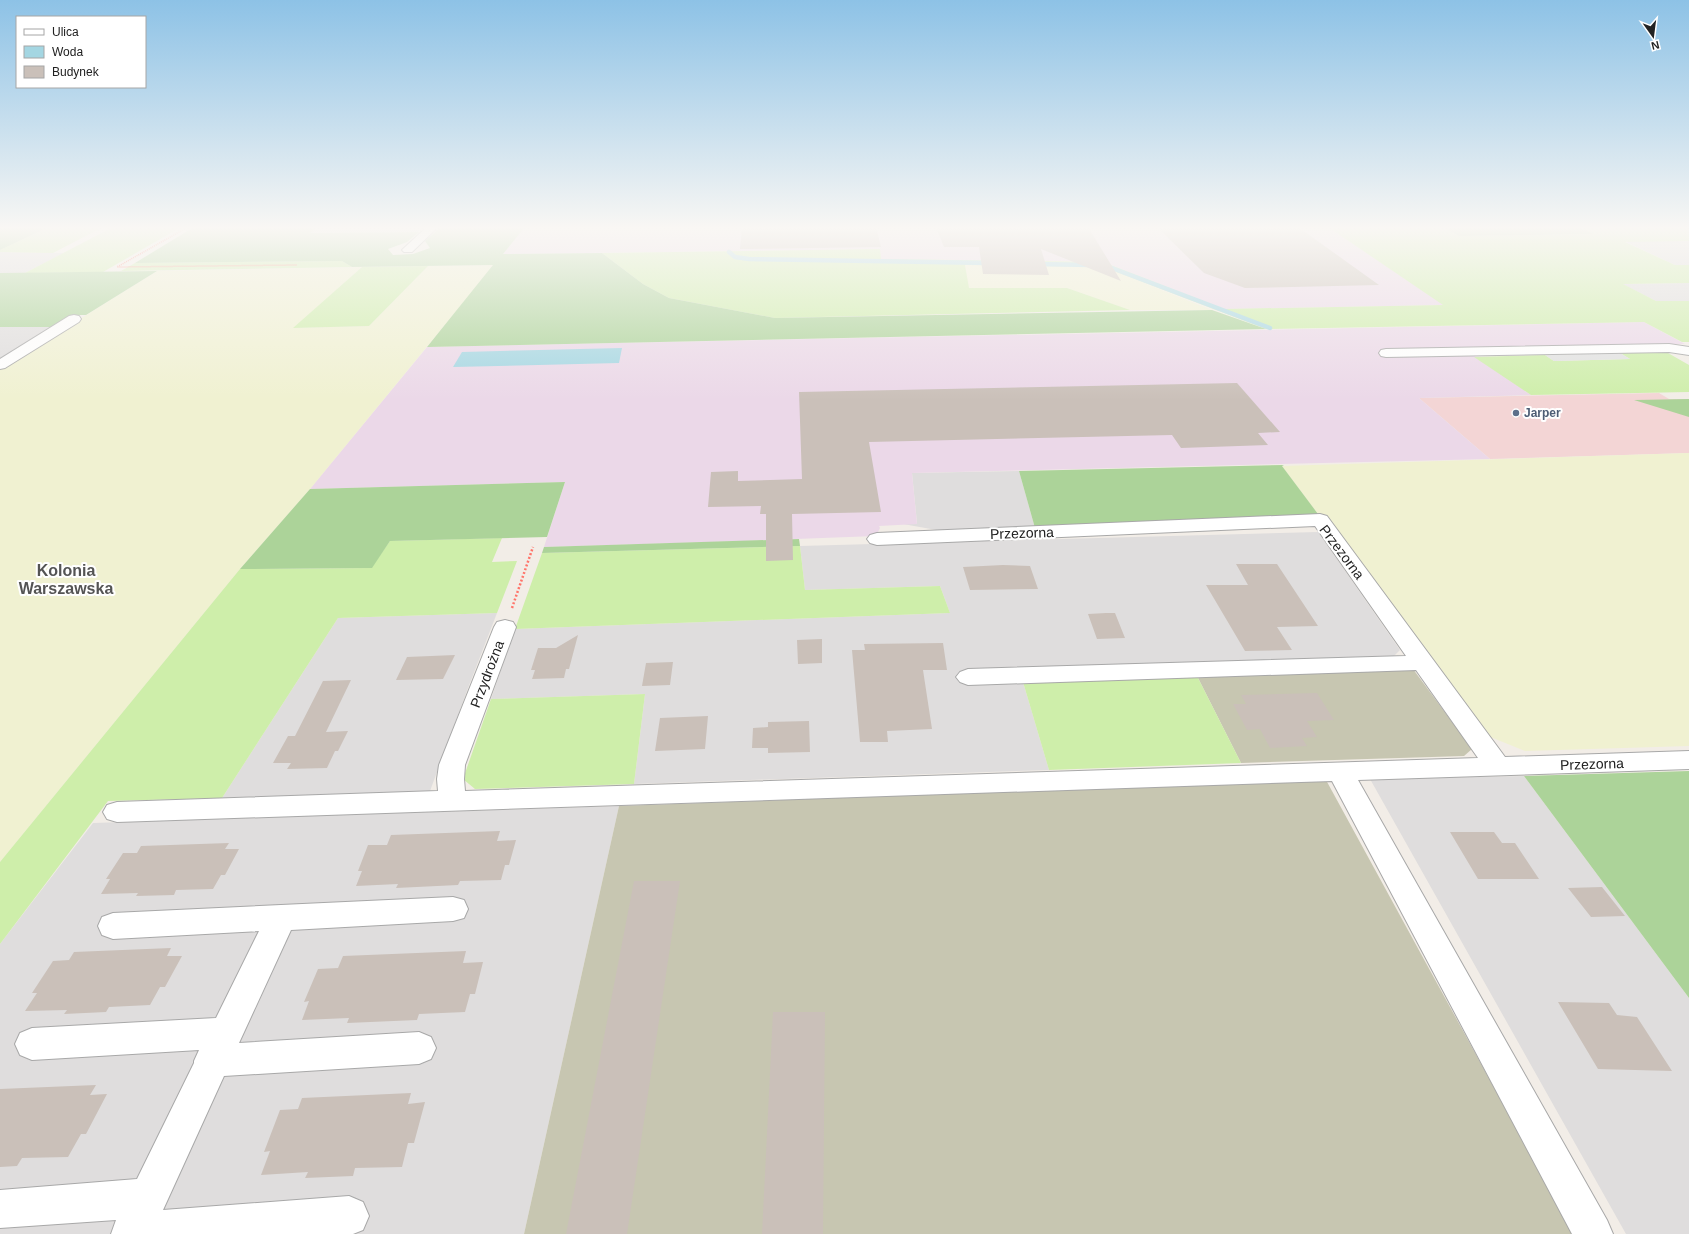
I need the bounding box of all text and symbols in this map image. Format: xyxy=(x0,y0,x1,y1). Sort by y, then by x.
legend xyxy=(16,16,146,88)
north arrow xyxy=(1633,16,1673,56)
text: Ulica xyxy=(52,25,79,39)
text: N xyxy=(1650,39,1661,52)
text: Woda xyxy=(52,45,83,59)
text: Budynek xyxy=(52,65,100,79)
place label: Jarper xyxy=(1524,406,1561,420)
marker: Jarper xyxy=(1511,408,1521,418)
street label: Przezorna xyxy=(1316,522,1368,582)
street label: Przezorna xyxy=(990,524,1054,542)
district label: Kolonia Warszawska xyxy=(19,562,113,597)
street label: Przydrożna xyxy=(467,638,507,710)
street label: Przezorna xyxy=(1560,755,1624,773)

